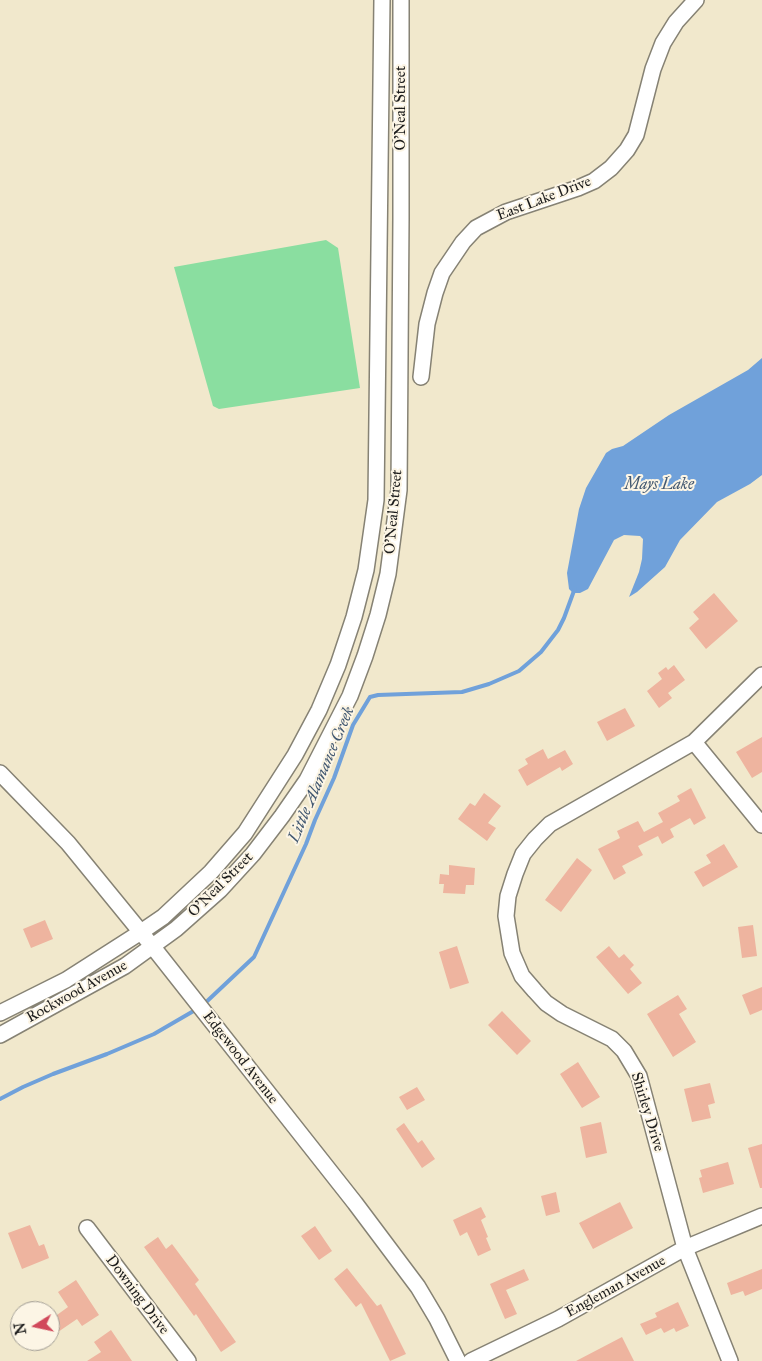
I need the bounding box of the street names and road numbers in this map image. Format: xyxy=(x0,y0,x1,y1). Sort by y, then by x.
street label: O'Neal Street xyxy=(392,66,410,150)
street label: East Lake Drive xyxy=(494,173,594,225)
street label: O'Neal Street xyxy=(381,469,407,555)
street label: O'Neal Street xyxy=(185,849,257,921)
street label: Rockwood Avenue xyxy=(24,957,130,1027)
street label: Edgewood Avenue xyxy=(198,1008,282,1108)
street label: Shirley Drive xyxy=(626,1070,668,1154)
street label: Downing Drive xyxy=(101,1252,173,1338)
street label: Engleman Avenue xyxy=(563,1252,669,1322)

